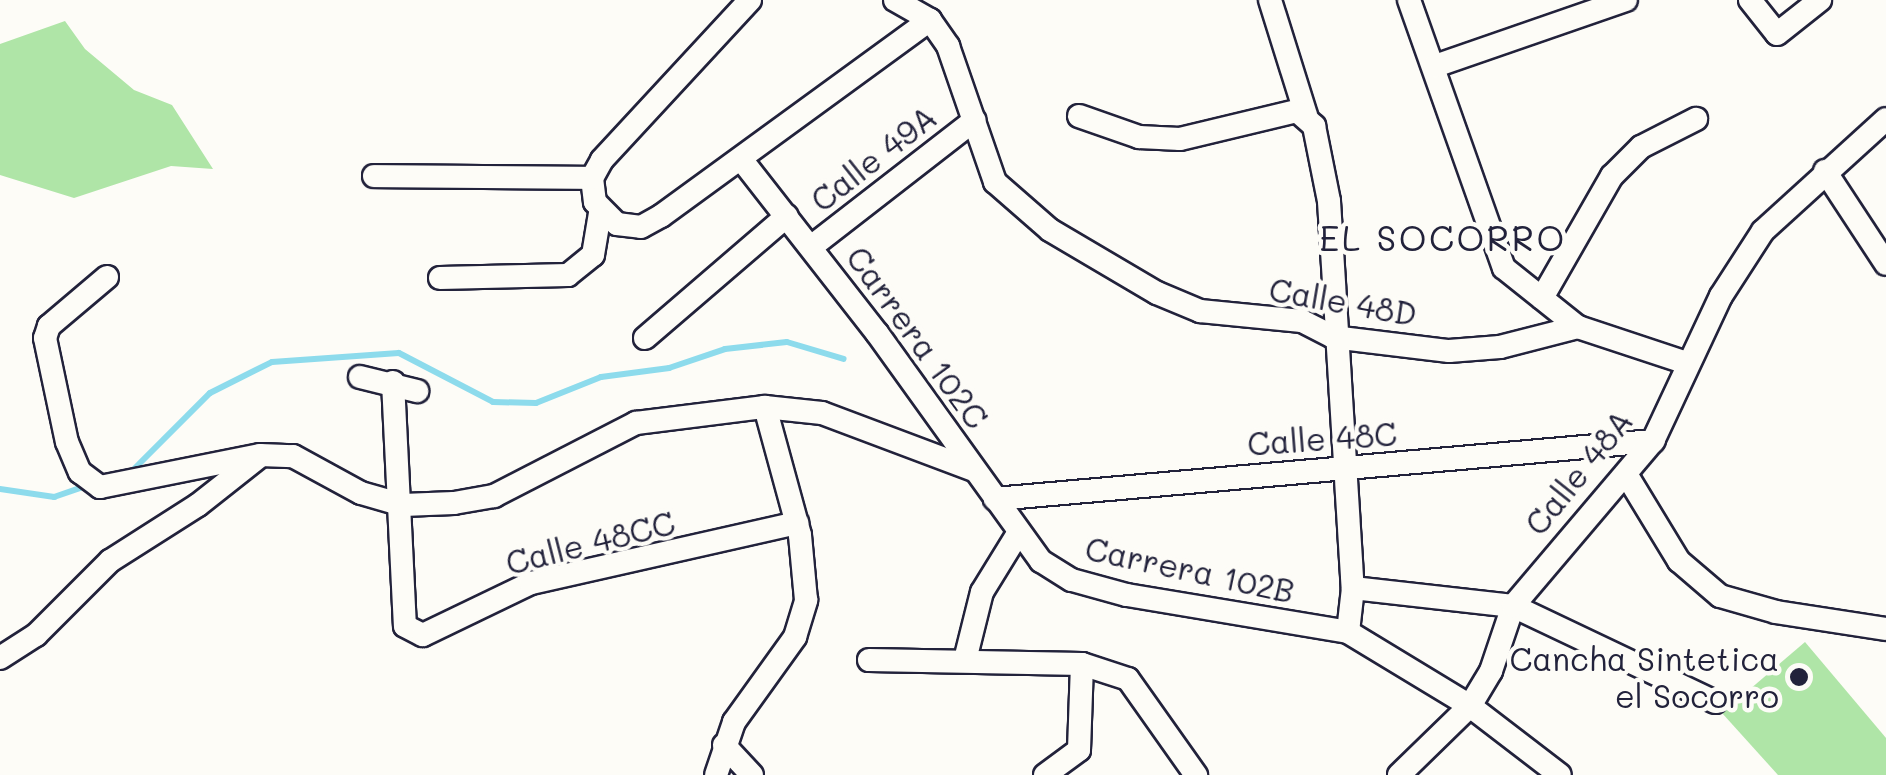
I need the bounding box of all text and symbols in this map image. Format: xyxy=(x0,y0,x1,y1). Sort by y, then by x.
street label: Calle 49A xyxy=(803,97,943,219)
district label: EL SOCORRO xyxy=(1319,216,1567,258)
street label: Carrera 102C xyxy=(839,238,997,436)
street label: Calle 48D xyxy=(1266,269,1420,333)
street label: Calle 48A xyxy=(1516,402,1640,542)
street label: Calle 48C xyxy=(1246,414,1398,462)
street label: Calle 48CC xyxy=(502,502,678,582)
street label: Carrera 102B xyxy=(1082,528,1298,610)
place label: Cancha Sintetica el Socorro xyxy=(1509,640,1779,715)
marker: Cancha Sintetica el Socorro xyxy=(1788,666,1810,688)

